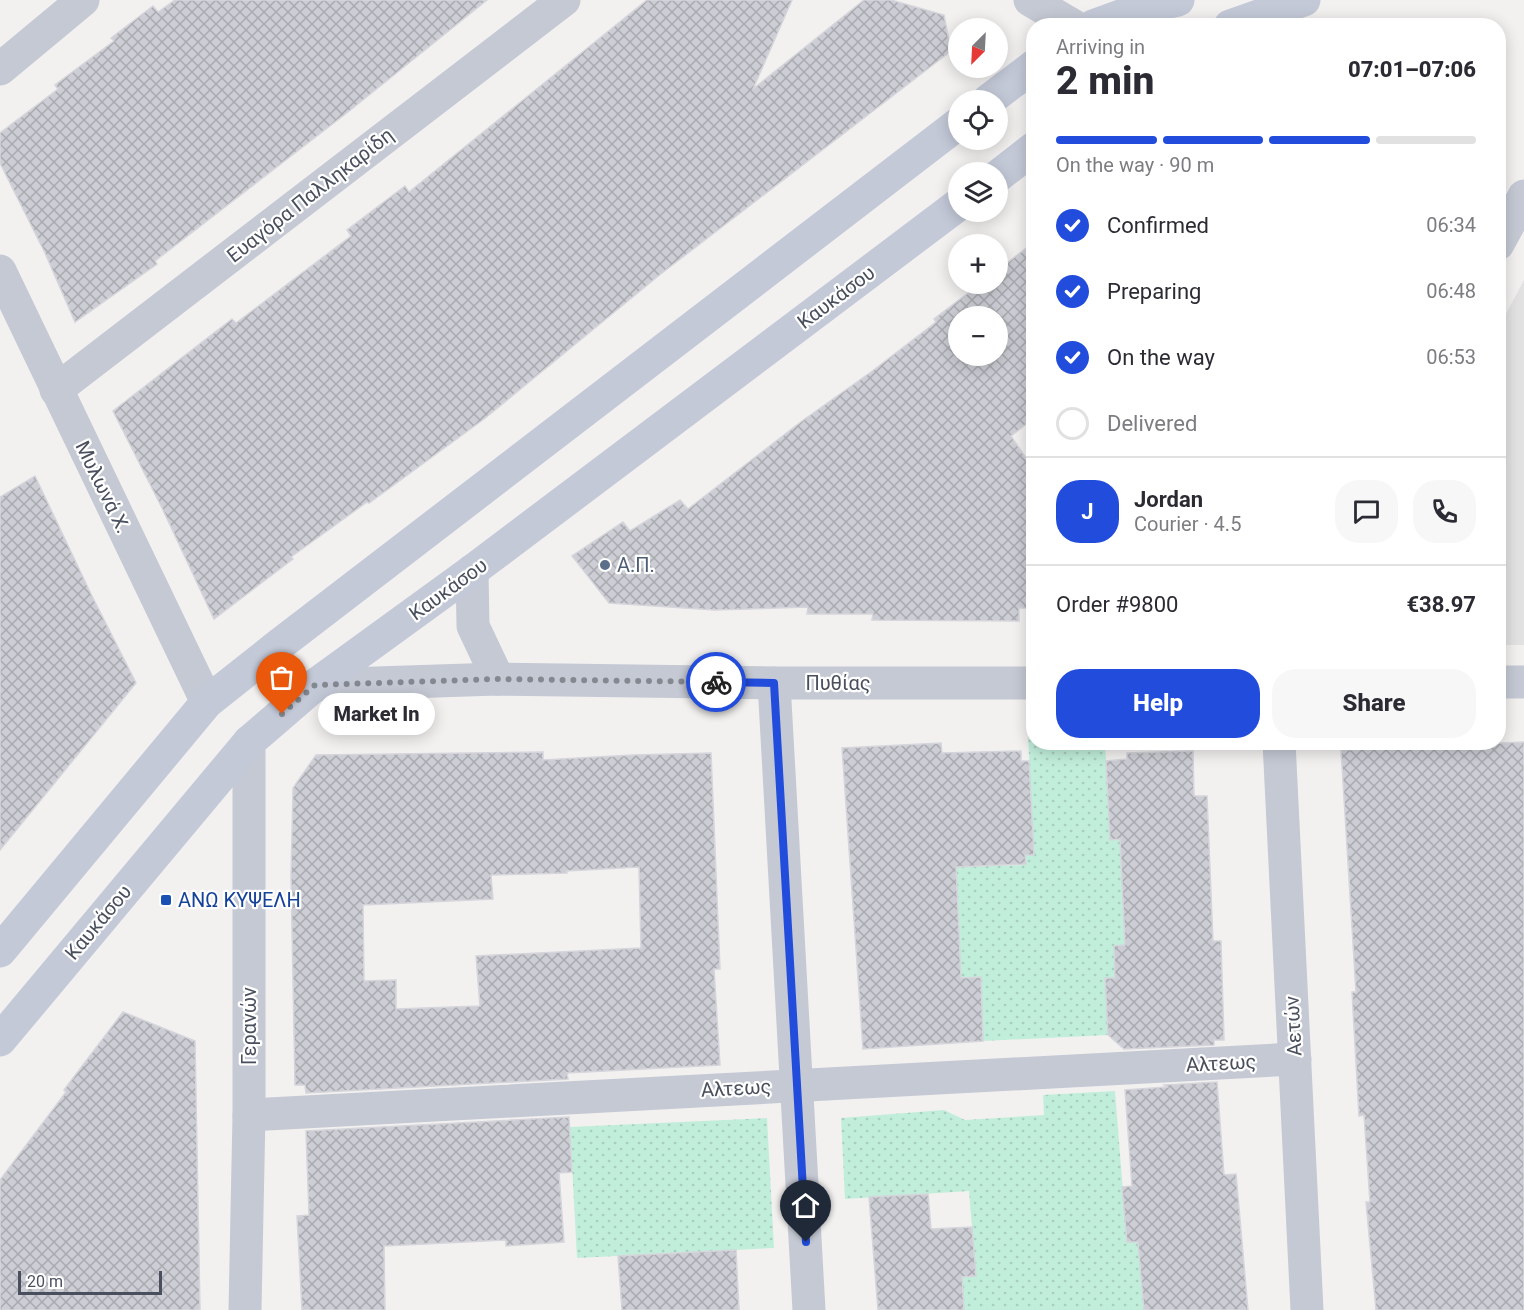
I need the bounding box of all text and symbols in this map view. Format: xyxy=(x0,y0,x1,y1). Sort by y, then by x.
north arrow xyxy=(948,18,1008,78)
map controls xyxy=(948,18,1008,366)
text: Arriving in xyxy=(1056,35,1145,59)
text: 07:01–07:06 xyxy=(1348,57,1476,82)
text: 2 min xyxy=(1056,58,1154,104)
button: locate xyxy=(948,90,1008,150)
street label: Ευαγόρα Παλληκαρίδη xyxy=(222,123,398,267)
text: On the way · 90 m xyxy=(1056,153,1214,177)
button: layers xyxy=(948,162,1008,222)
icon: check xyxy=(1056,209,1089,242)
text: Confirmed xyxy=(1107,213,1209,238)
text: 06:34 xyxy=(1426,213,1476,237)
button: + xyxy=(948,234,1008,294)
street label: Καυκάσου xyxy=(793,260,879,334)
icon: check xyxy=(1056,275,1089,308)
text: Preparing xyxy=(1107,279,1201,304)
text: 06:48 xyxy=(1426,279,1476,303)
button: − xyxy=(948,306,1008,366)
icon: check xyxy=(1056,341,1089,374)
text: On the way xyxy=(1107,345,1215,370)
text: 06:53 xyxy=(1426,345,1476,369)
text: Delivered xyxy=(1107,411,1197,436)
street label: Μυλωνά Χ. xyxy=(70,437,136,537)
button: chat xyxy=(1335,480,1398,543)
button: phone xyxy=(1413,480,1476,543)
text: Jordan xyxy=(1134,487,1203,512)
text: J xyxy=(1081,499,1094,524)
text: Courier · 4.5 xyxy=(1134,512,1241,536)
street label: Καυκάσου xyxy=(404,553,492,625)
place label: Α.Π. xyxy=(617,553,655,577)
marker: Α.Π. xyxy=(598,558,612,572)
text: Order #9800 xyxy=(1056,592,1178,617)
text: €38.97 xyxy=(1407,592,1476,617)
pin xyxy=(256,652,307,714)
courier xyxy=(686,652,746,712)
icon: bag xyxy=(265,661,298,694)
icon: bike xyxy=(700,666,733,699)
button: Help xyxy=(1056,669,1260,738)
button: Share xyxy=(1272,669,1476,738)
street label: Πυθίας xyxy=(805,671,871,695)
callout: Market In xyxy=(318,693,435,735)
text: Market In xyxy=(333,702,420,726)
street label: Καυκάσου xyxy=(60,880,136,964)
place label: ΑΝΩ ΚΥΨΕΛΗ xyxy=(178,888,301,912)
marker: ΑΝΩ ΚΥΨΕΛΗ xyxy=(159,893,173,907)
street label: Γερανών xyxy=(237,987,261,1065)
street label: Αετών xyxy=(1279,995,1307,1057)
street label: Αλτεως xyxy=(1185,1049,1257,1077)
street label: Αλτεως xyxy=(700,1074,772,1102)
pin xyxy=(780,1180,831,1242)
icon: home xyxy=(789,1189,822,1222)
scale bar xyxy=(18,1268,162,1296)
text: 20 m xyxy=(27,1272,63,1291)

